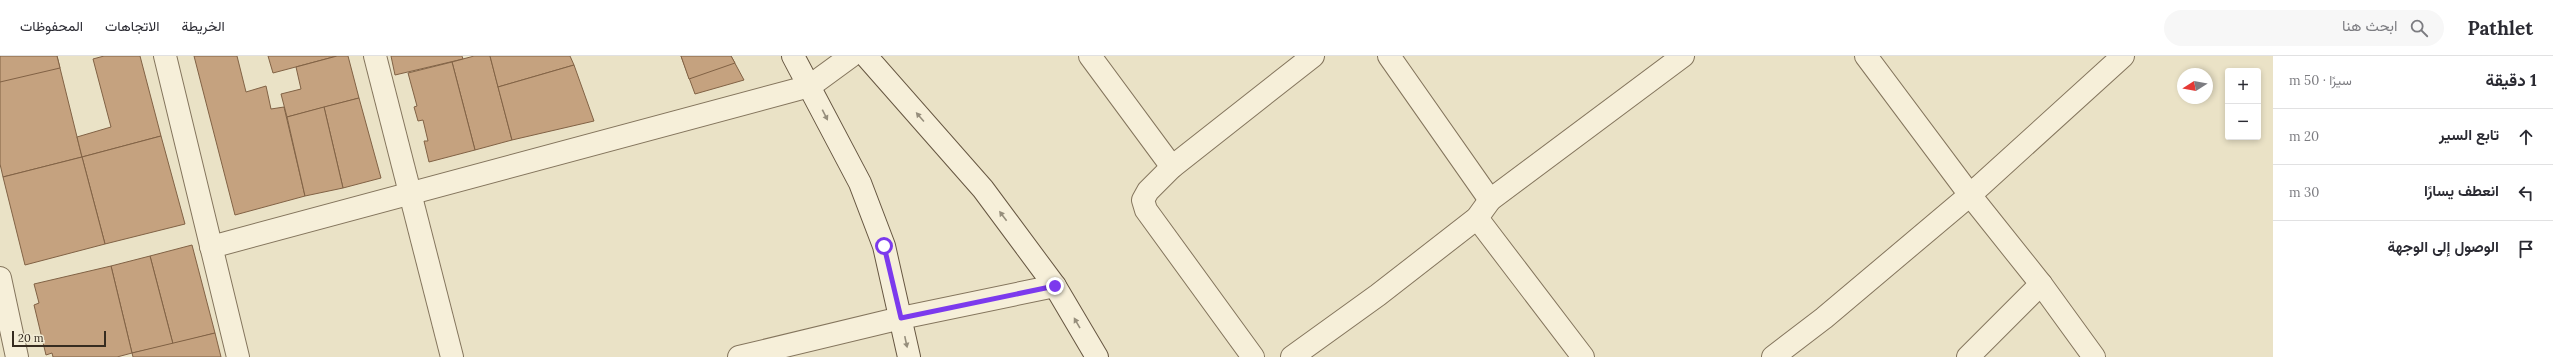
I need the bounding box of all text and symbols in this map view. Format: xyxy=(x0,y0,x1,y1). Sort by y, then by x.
search box xyxy=(2164,10,2444,46)
text: ابحث هنا xyxy=(2342,16,2398,35)
text: Pathlet xyxy=(2468,16,2533,40)
text: المحفوظات xyxy=(20,17,83,35)
text: الاتجاهات xyxy=(105,17,159,35)
text: الخريطة xyxy=(181,17,225,35)
icon: search xyxy=(2408,17,2430,39)
north arrow xyxy=(2177,68,2213,104)
map controls xyxy=(2225,68,2261,140)
button: + xyxy=(2225,68,2261,104)
text: 1 دقيقة xyxy=(2486,69,2537,91)
text: سيرًا · 50 m xyxy=(2289,72,2352,89)
button: − xyxy=(2225,104,2261,140)
one-way arrow xyxy=(822,109,828,121)
one-way arrow xyxy=(915,112,924,122)
text: تابع السير xyxy=(2439,125,2499,144)
icon: ahead xyxy=(2515,126,2537,148)
text: 20 m xyxy=(2289,128,2319,145)
text: انعطف يسارًا xyxy=(2424,181,2499,200)
icon: left xyxy=(2515,182,2537,204)
text: 30 m xyxy=(2289,184,2319,201)
one-way arrow xyxy=(999,211,1008,222)
route start xyxy=(875,237,893,255)
text: الوصول إلى الوجهة xyxy=(2387,237,2499,256)
icon: arrive xyxy=(2515,238,2537,260)
route end xyxy=(1046,277,1064,295)
one-way arrow xyxy=(1073,318,1081,328)
scale bar xyxy=(12,329,106,348)
text: 20 m xyxy=(18,331,43,345)
one-way arrow xyxy=(903,336,909,348)

